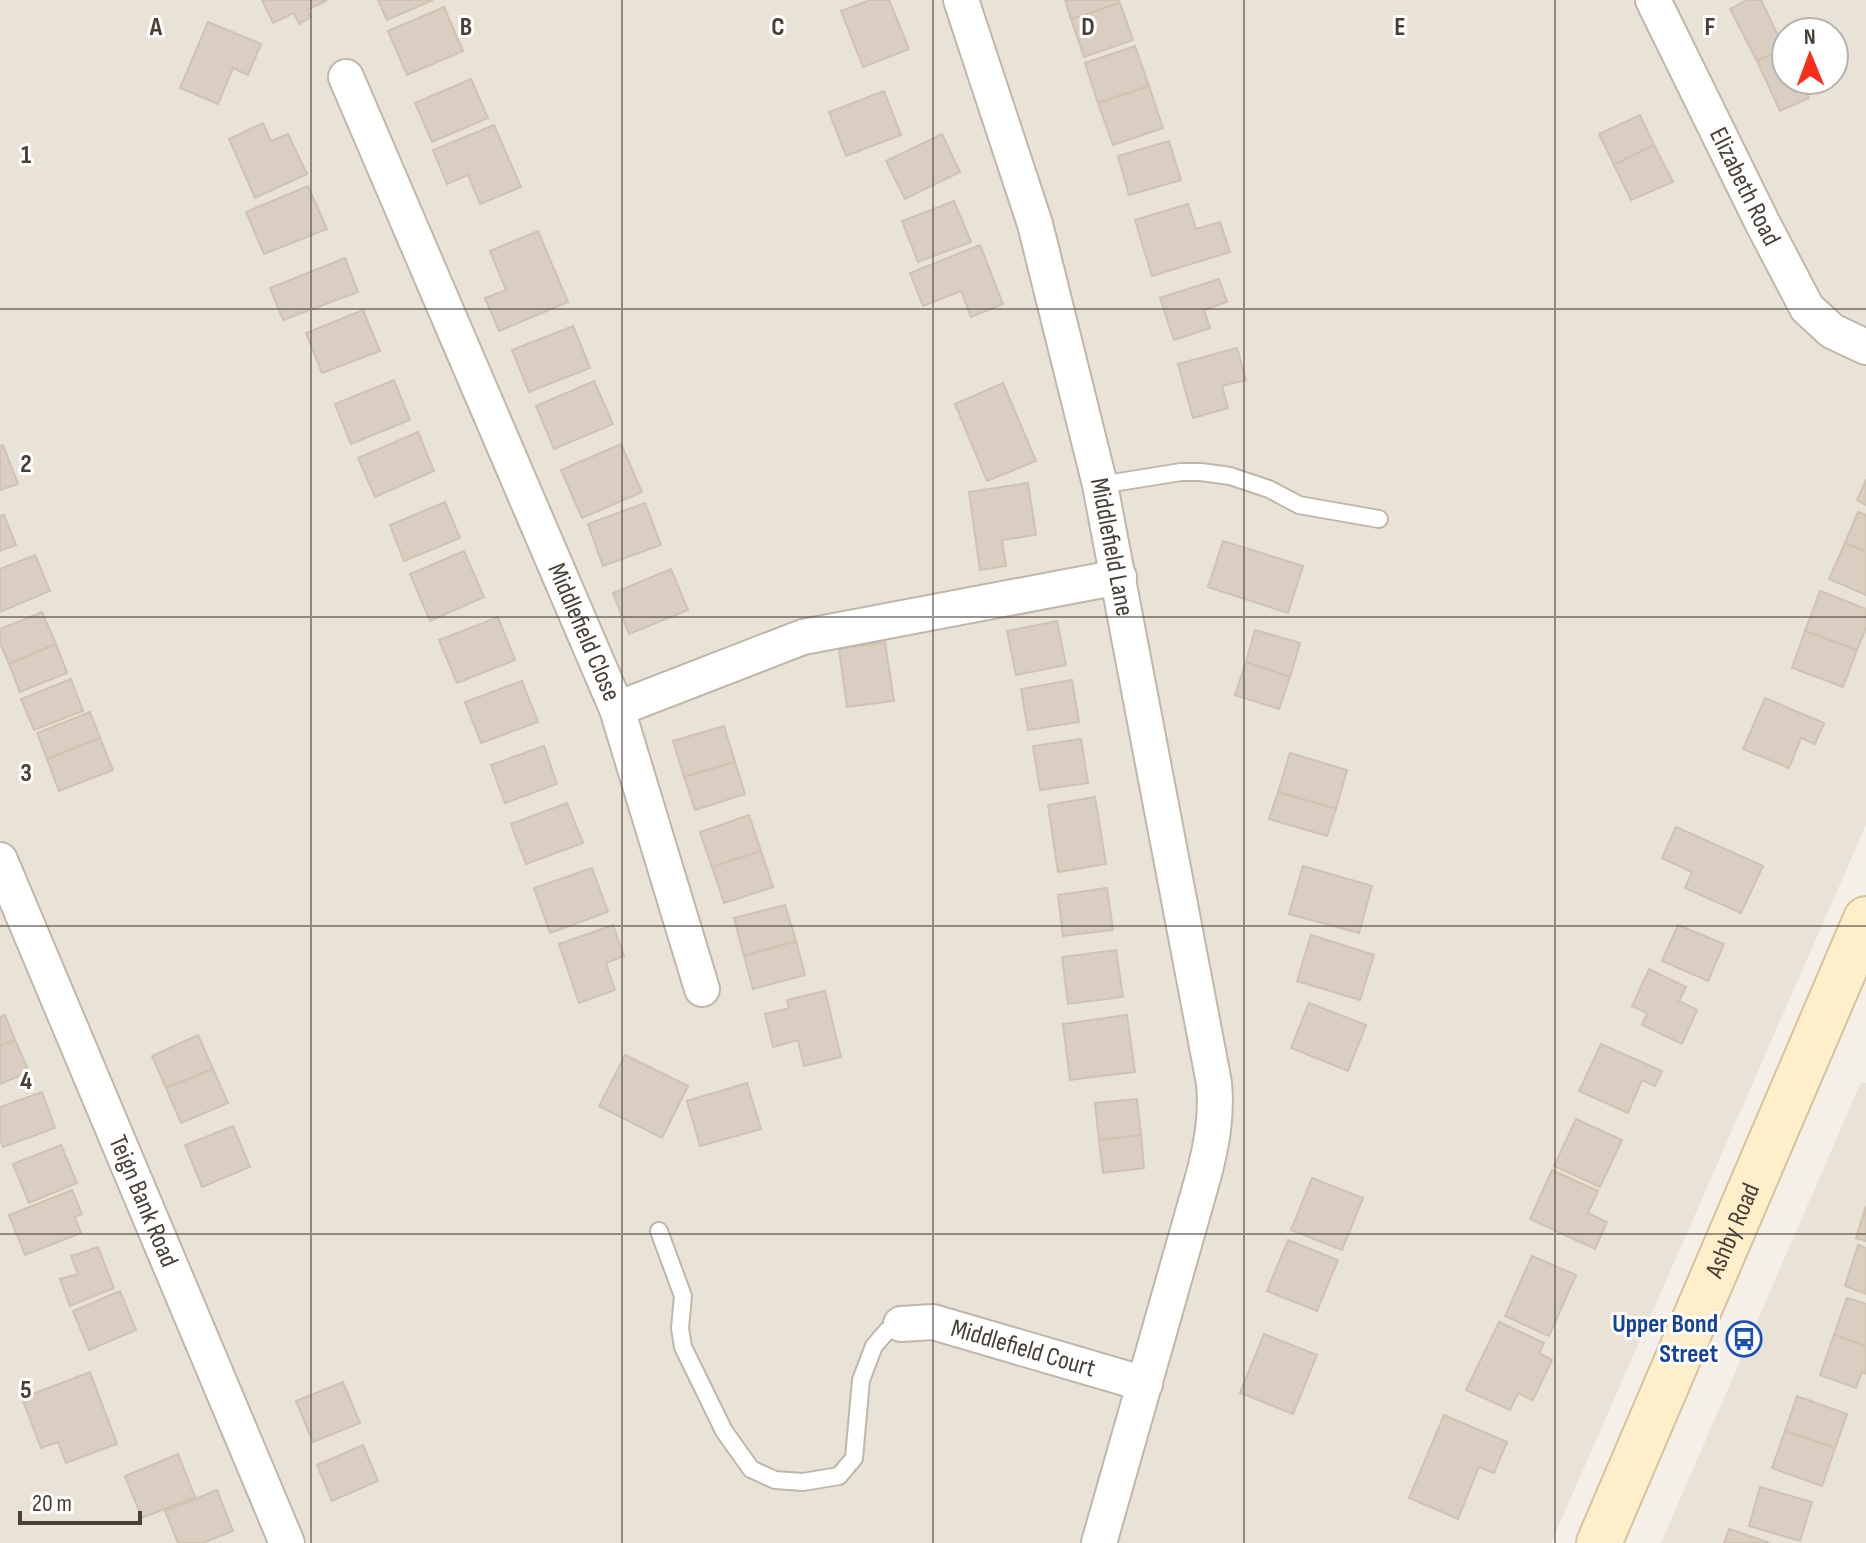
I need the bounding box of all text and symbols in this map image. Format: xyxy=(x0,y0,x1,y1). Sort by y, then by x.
text: A xyxy=(149,12,163,43)
text: B xyxy=(460,12,472,43)
text: C xyxy=(771,12,785,43)
text: D xyxy=(1081,12,1095,43)
text: E xyxy=(1394,12,1406,43)
text: F xyxy=(1705,12,1716,43)
north arrow xyxy=(1770,16,1850,96)
text: N xyxy=(1804,24,1816,51)
street label: Elizabeth Road xyxy=(1703,122,1787,251)
text: 1 xyxy=(21,140,31,171)
text: 2 xyxy=(20,449,32,480)
street label: Middlefield Lane xyxy=(1083,475,1140,619)
street label: Middlefield Close xyxy=(541,558,627,706)
text: 3 xyxy=(20,758,32,789)
text: 4 xyxy=(20,1066,32,1097)
street label: Teign Bank Road xyxy=(102,1131,185,1272)
street label: Ashby Road xyxy=(1698,1178,1767,1283)
place label: Upper Bond Street xyxy=(1612,1309,1718,1370)
street label: Middlefield Court xyxy=(947,1313,1099,1384)
bus stop icon: Upper Bond Street xyxy=(1725,1320,1763,1358)
text: 5 xyxy=(20,1375,32,1406)
scale bar xyxy=(20,1475,140,1525)
text: 20 m xyxy=(32,1489,72,1518)

